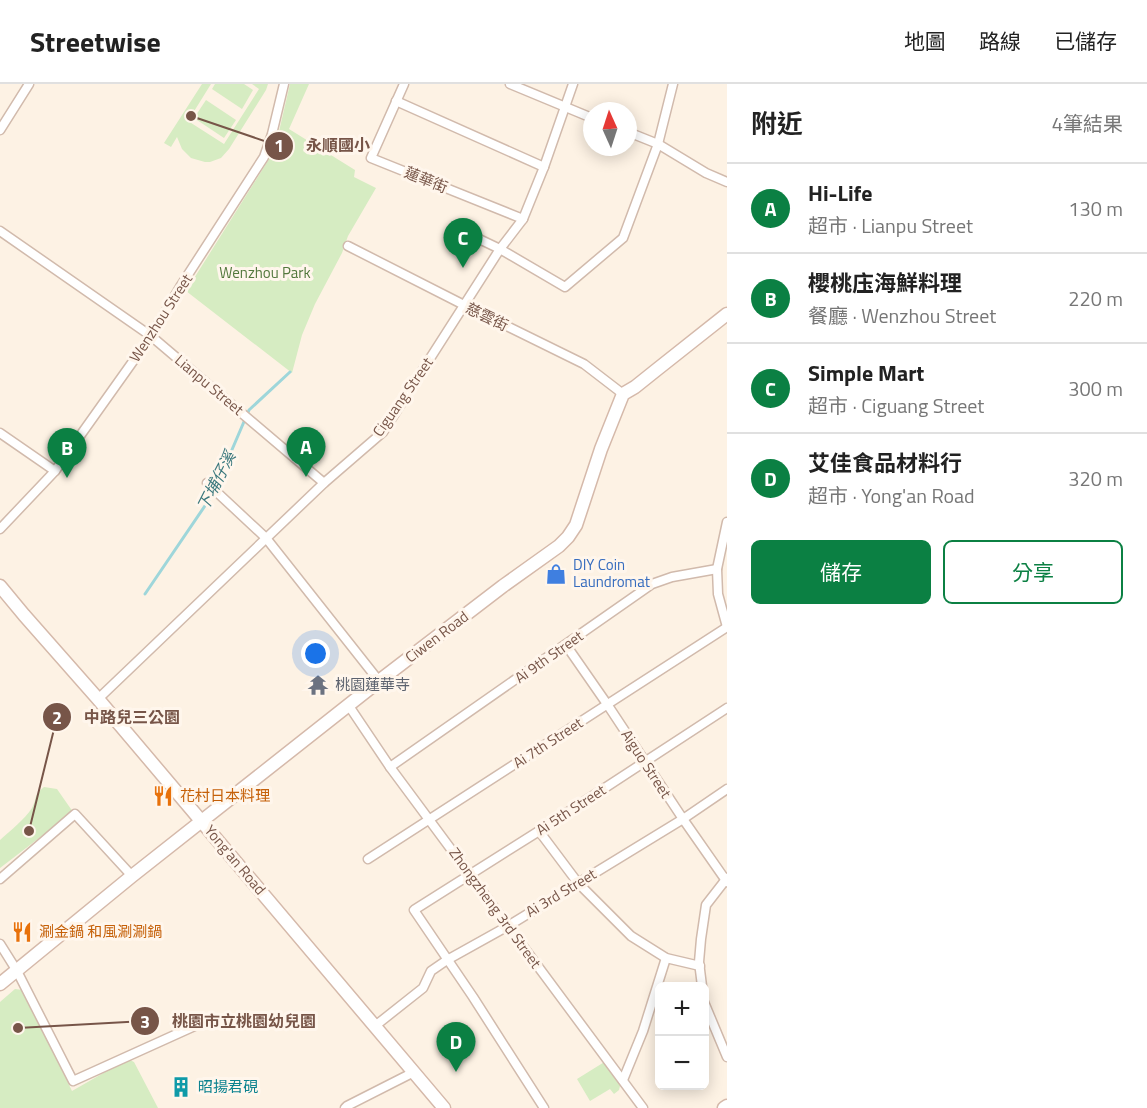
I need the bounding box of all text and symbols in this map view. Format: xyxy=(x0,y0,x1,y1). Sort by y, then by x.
text: Streetwise xyxy=(30,20,161,63)
text: 地圖 xyxy=(904,25,946,57)
text: 路線 xyxy=(979,25,1021,57)
text: 已儲存 xyxy=(1054,25,1117,57)
north arrow xyxy=(583,102,637,156)
text: 附近 xyxy=(751,104,803,143)
text: 4筆結果 xyxy=(1052,108,1123,139)
callout: 永順國小 xyxy=(264,129,382,163)
text: 1 xyxy=(274,132,284,159)
text: 永順國小 xyxy=(306,133,370,157)
street label: 蓮華街 xyxy=(401,160,451,199)
text: Hi-Life xyxy=(808,176,873,210)
text: A xyxy=(764,193,777,224)
text: 130 m xyxy=(1068,193,1123,224)
text: 超市 · Lianpu Street xyxy=(808,210,973,241)
pin: C xyxy=(444,218,482,268)
park label: Wenzhou Park xyxy=(219,261,311,284)
text: 櫻桃庒海鮮料理 xyxy=(808,266,962,300)
street label: Wenzhou Street xyxy=(123,268,198,366)
text: B xyxy=(764,283,777,314)
text: 220 m xyxy=(1068,283,1123,314)
street label: 慈雲街 xyxy=(462,296,512,337)
text: 餐廳 · Wenzhou Street xyxy=(808,300,996,331)
street label: Lianpu Street xyxy=(170,349,249,421)
street label: Ciguang Street xyxy=(367,352,439,441)
text: Simple Mart xyxy=(808,356,924,390)
text: C xyxy=(765,373,776,404)
text: 300 m xyxy=(1068,373,1123,404)
text: 超市 · Ciguang Street xyxy=(808,390,984,421)
pin: B xyxy=(48,428,86,478)
pin: A xyxy=(286,428,326,477)
water label: 下埔仔溪 xyxy=(191,445,242,515)
text: 艾佳食品材料行 xyxy=(808,446,962,480)
text: D xyxy=(764,463,777,494)
text: 320 m xyxy=(1068,463,1123,494)
text: 超市 · Yong'an Road xyxy=(808,480,975,511)
button: 儲存 xyxy=(751,540,931,604)
button: 分享 xyxy=(943,540,1123,604)
place label: DIY Coin Laundromat xyxy=(573,553,651,593)
shop icon: DIY Coin Laundromat xyxy=(544,562,568,586)
street label: Ciwen Road xyxy=(400,605,473,668)
street label: Ai 9th Street xyxy=(510,624,588,689)
your location xyxy=(301,639,330,668)
temple icon: 桃園蓮華寺 xyxy=(306,673,330,697)
place label: 桃園蓮華寺 xyxy=(335,673,410,696)
callout: 中路兒三公園 xyxy=(42,700,192,734)
text: 2 xyxy=(52,704,62,731)
text: 中路兒三公園 xyxy=(84,705,180,729)
street label: Ai 7th Street xyxy=(508,711,588,774)
street label: Aiguo Street xyxy=(616,725,678,803)
street label: Ai 5th Street xyxy=(531,778,611,841)
restaurant icon: 花村日本料理 xyxy=(151,784,175,808)
place label: 花村日本料理 xyxy=(180,784,270,807)
street label: Yong'an Road xyxy=(199,820,272,900)
street label: Zhongzheng 3rd Street xyxy=(444,842,548,974)
street label: Ai 3rd Street xyxy=(521,862,601,923)
restaurant icon: 涮金鍋 和風涮涮鍋 xyxy=(10,920,34,944)
place label: 涮金鍋 和風涮涮鍋 xyxy=(39,920,162,943)
map controls xyxy=(655,982,709,1090)
button: + xyxy=(655,982,709,1036)
callout: 桃園市立桃園幼兒園 xyxy=(130,1004,328,1038)
text: 3 xyxy=(140,1008,150,1035)
text: 桃園市立桃園幼兒園 xyxy=(172,1009,316,1033)
pin: D xyxy=(436,1022,476,1072)
button: − xyxy=(655,1036,709,1090)
building icon: 昭揚君硯 xyxy=(169,1075,193,1099)
place label: 昭揚君硯 xyxy=(198,1075,258,1098)

